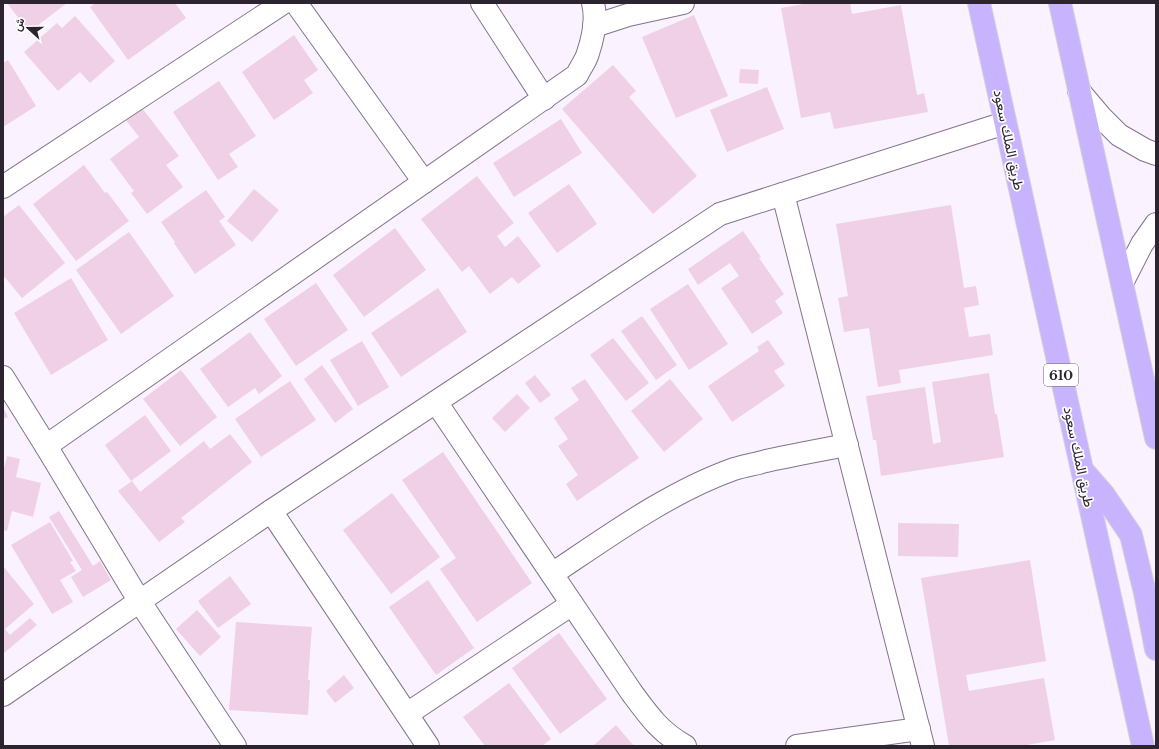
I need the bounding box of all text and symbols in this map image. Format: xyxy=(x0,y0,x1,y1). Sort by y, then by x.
north arrow xyxy=(8,8,48,48)
text: ش xyxy=(10,16,28,33)
street label: طريق الملك سعود xyxy=(990,88,1028,192)
road number: 610 xyxy=(1044,364,1078,386)
street label: طريق الملك سعود xyxy=(1060,405,1098,509)

